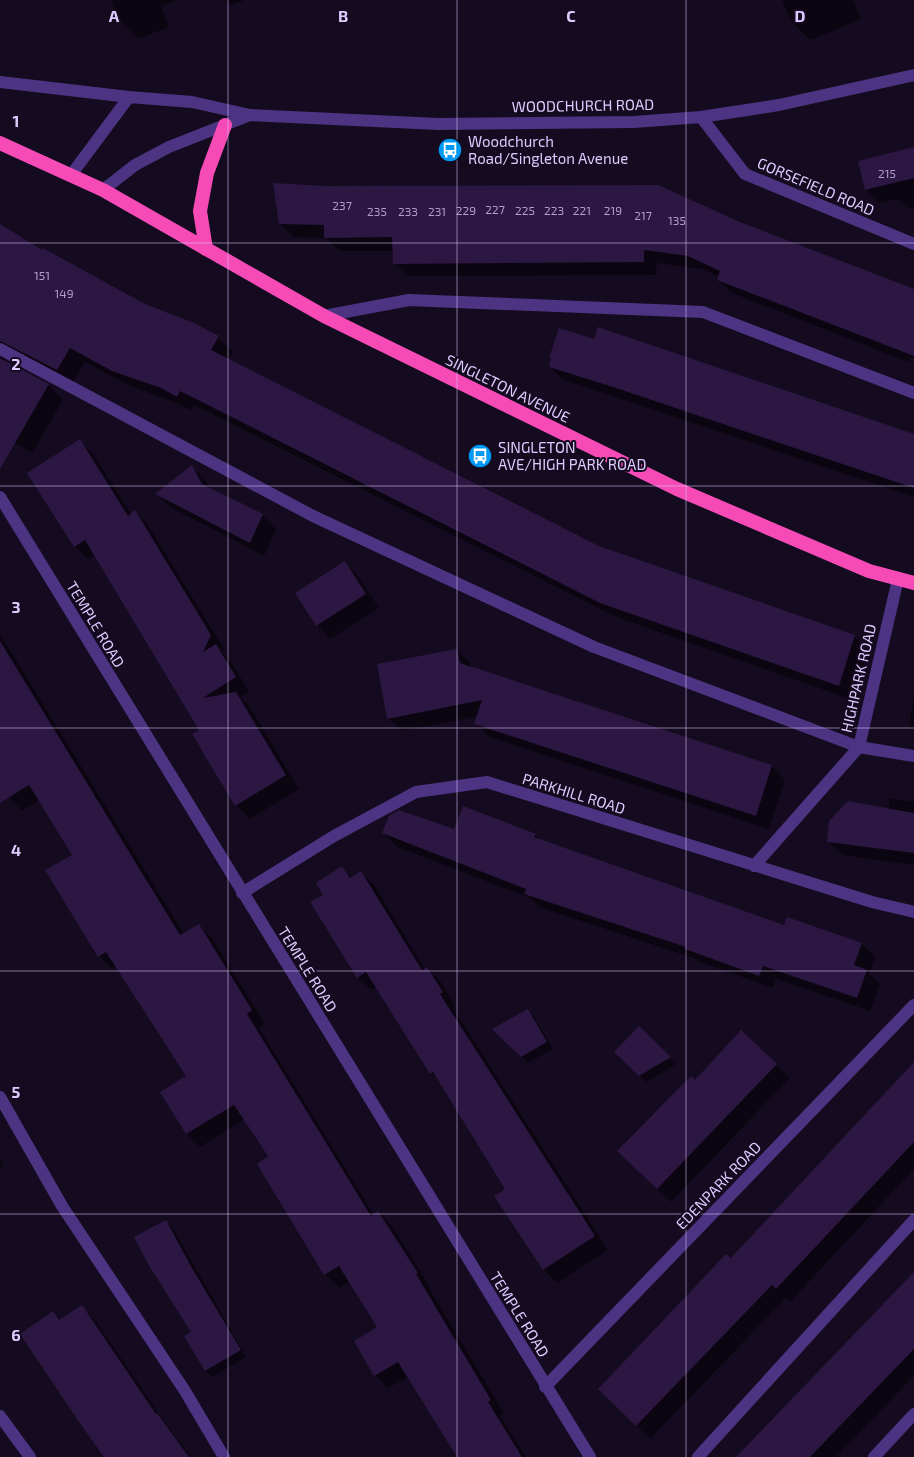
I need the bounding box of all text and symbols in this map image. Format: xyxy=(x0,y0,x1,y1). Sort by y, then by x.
text: A xyxy=(109,6,120,25)
text: B xyxy=(338,6,348,25)
text: C xyxy=(566,6,576,25)
text: D xyxy=(795,6,806,25)
street label: WOODCHURCH ROAD xyxy=(512,95,654,115)
text: 1 xyxy=(13,111,19,130)
place label: Woodchurch Road/Singleton Avenue xyxy=(468,132,628,167)
bus stop icon: Woodchurch Road/Singleton Avenue xyxy=(437,137,463,163)
street label: GORSEFIELD ROAD xyxy=(755,153,877,219)
house number: 215 xyxy=(878,166,896,180)
house number: 237 xyxy=(332,198,352,212)
house number: 227 xyxy=(485,202,505,216)
house number: 229 xyxy=(456,203,476,217)
house number: 225 xyxy=(515,203,535,217)
house number: 223 xyxy=(544,203,564,217)
house number: 221 xyxy=(573,203,591,217)
house number: 219 xyxy=(604,203,622,217)
house number: 235 xyxy=(367,204,387,218)
house number: 233 xyxy=(398,204,418,218)
house number: 231 xyxy=(428,204,446,218)
house number: 217 xyxy=(634,208,652,222)
house number: 135 xyxy=(668,213,686,227)
house number: 151 xyxy=(34,268,50,282)
house number: 149 xyxy=(54,286,74,300)
street label: SINGLETON AVENUE xyxy=(443,350,573,426)
text: 2 xyxy=(11,354,21,373)
place label: SINGLETON AVE/HIGH PARK ROAD xyxy=(498,438,646,473)
bus stop icon: SINGLETON AVE/HIGH PARK ROAD xyxy=(467,443,493,469)
street label: TEMPLE ROAD xyxy=(63,578,129,670)
text: 3 xyxy=(11,597,21,616)
street label: HIGHPARK ROAD xyxy=(837,622,879,734)
street label: PARKHILL ROAD xyxy=(520,769,628,817)
text: 4 xyxy=(11,840,21,859)
street label: TEMPLE ROAD xyxy=(275,923,341,1015)
text: 5 xyxy=(12,1082,21,1101)
street label: EDENPARK ROAD xyxy=(672,1137,764,1233)
street label: TEMPLE ROAD xyxy=(487,1268,553,1360)
text: 6 xyxy=(11,1325,21,1344)

